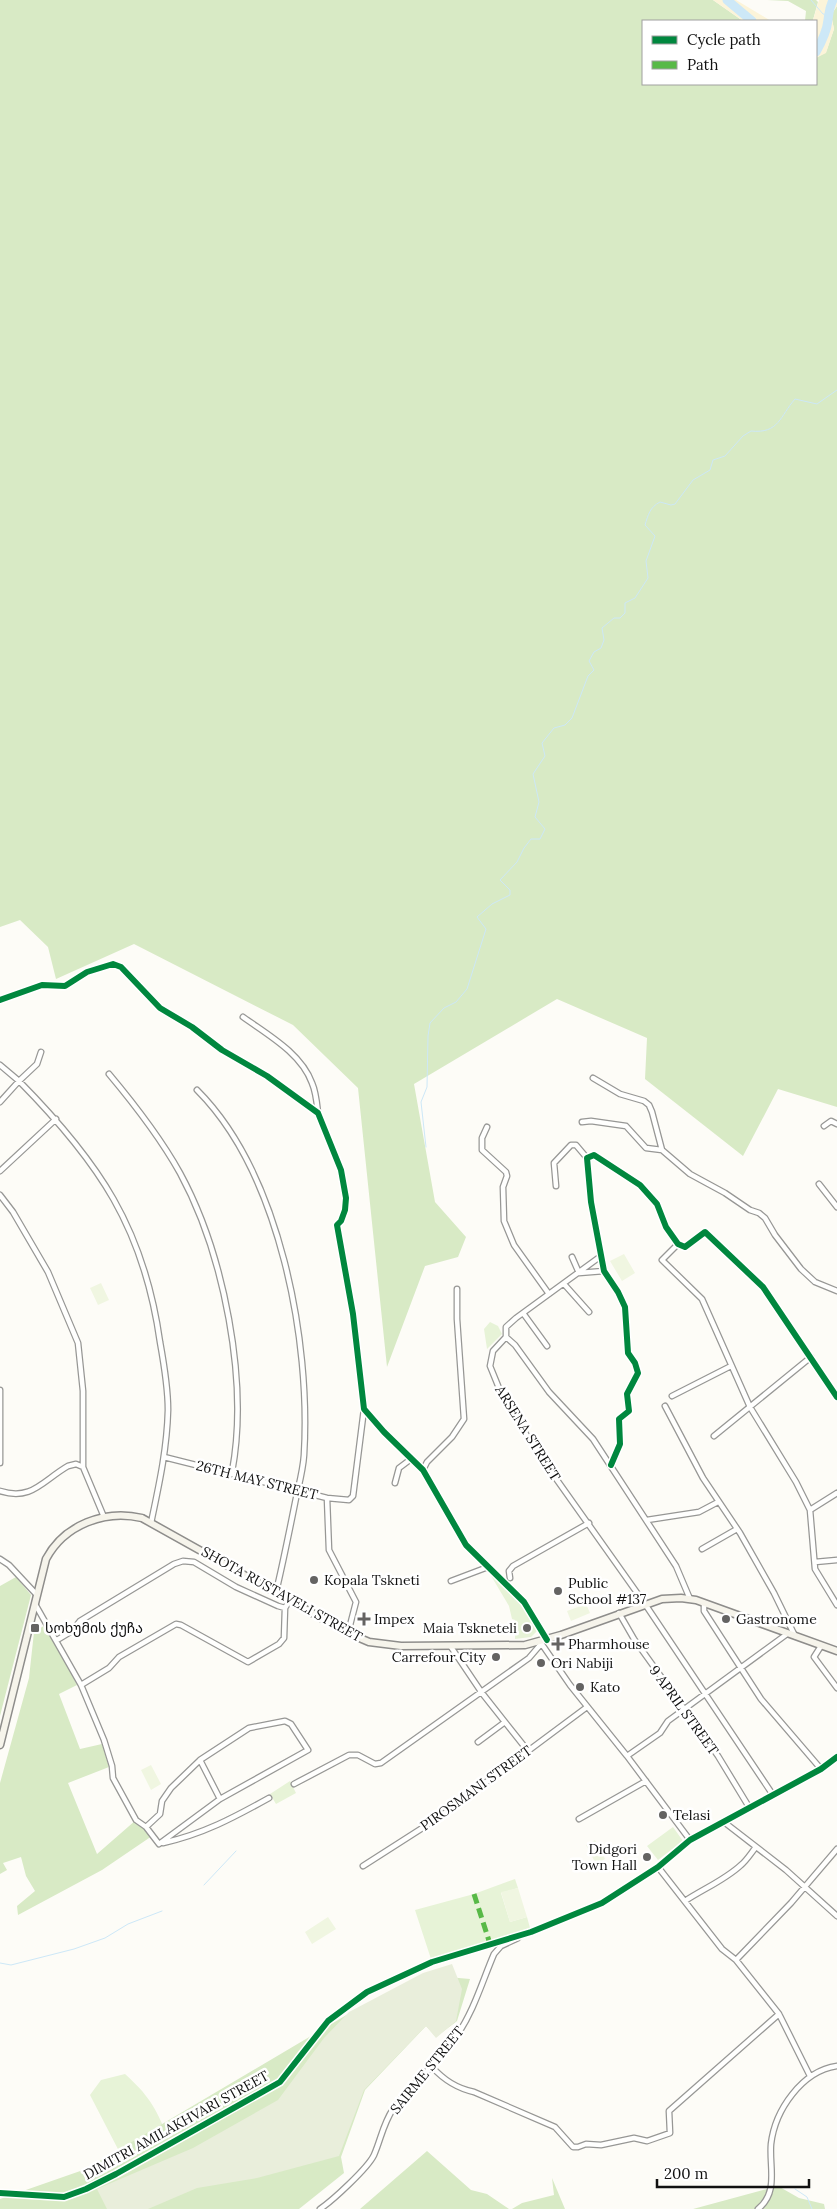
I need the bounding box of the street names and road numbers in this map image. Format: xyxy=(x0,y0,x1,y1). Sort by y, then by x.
street label: ARSENA STREET xyxy=(491,1381,565,1484)
street label: 26TH MAY STREET xyxy=(194,1456,320,1504)
street label: SHOTA RUSTAVELI STREET xyxy=(198,1542,366,1646)
street label: 9 APRIL STREET xyxy=(645,1662,723,1758)
street label: PIROSMANI STREET xyxy=(417,1741,535,1835)
street label: SAIRME STREET xyxy=(386,2023,468,2117)
street label: DIMITRI AMILAKHVARI STREET xyxy=(80,2066,272,2184)

